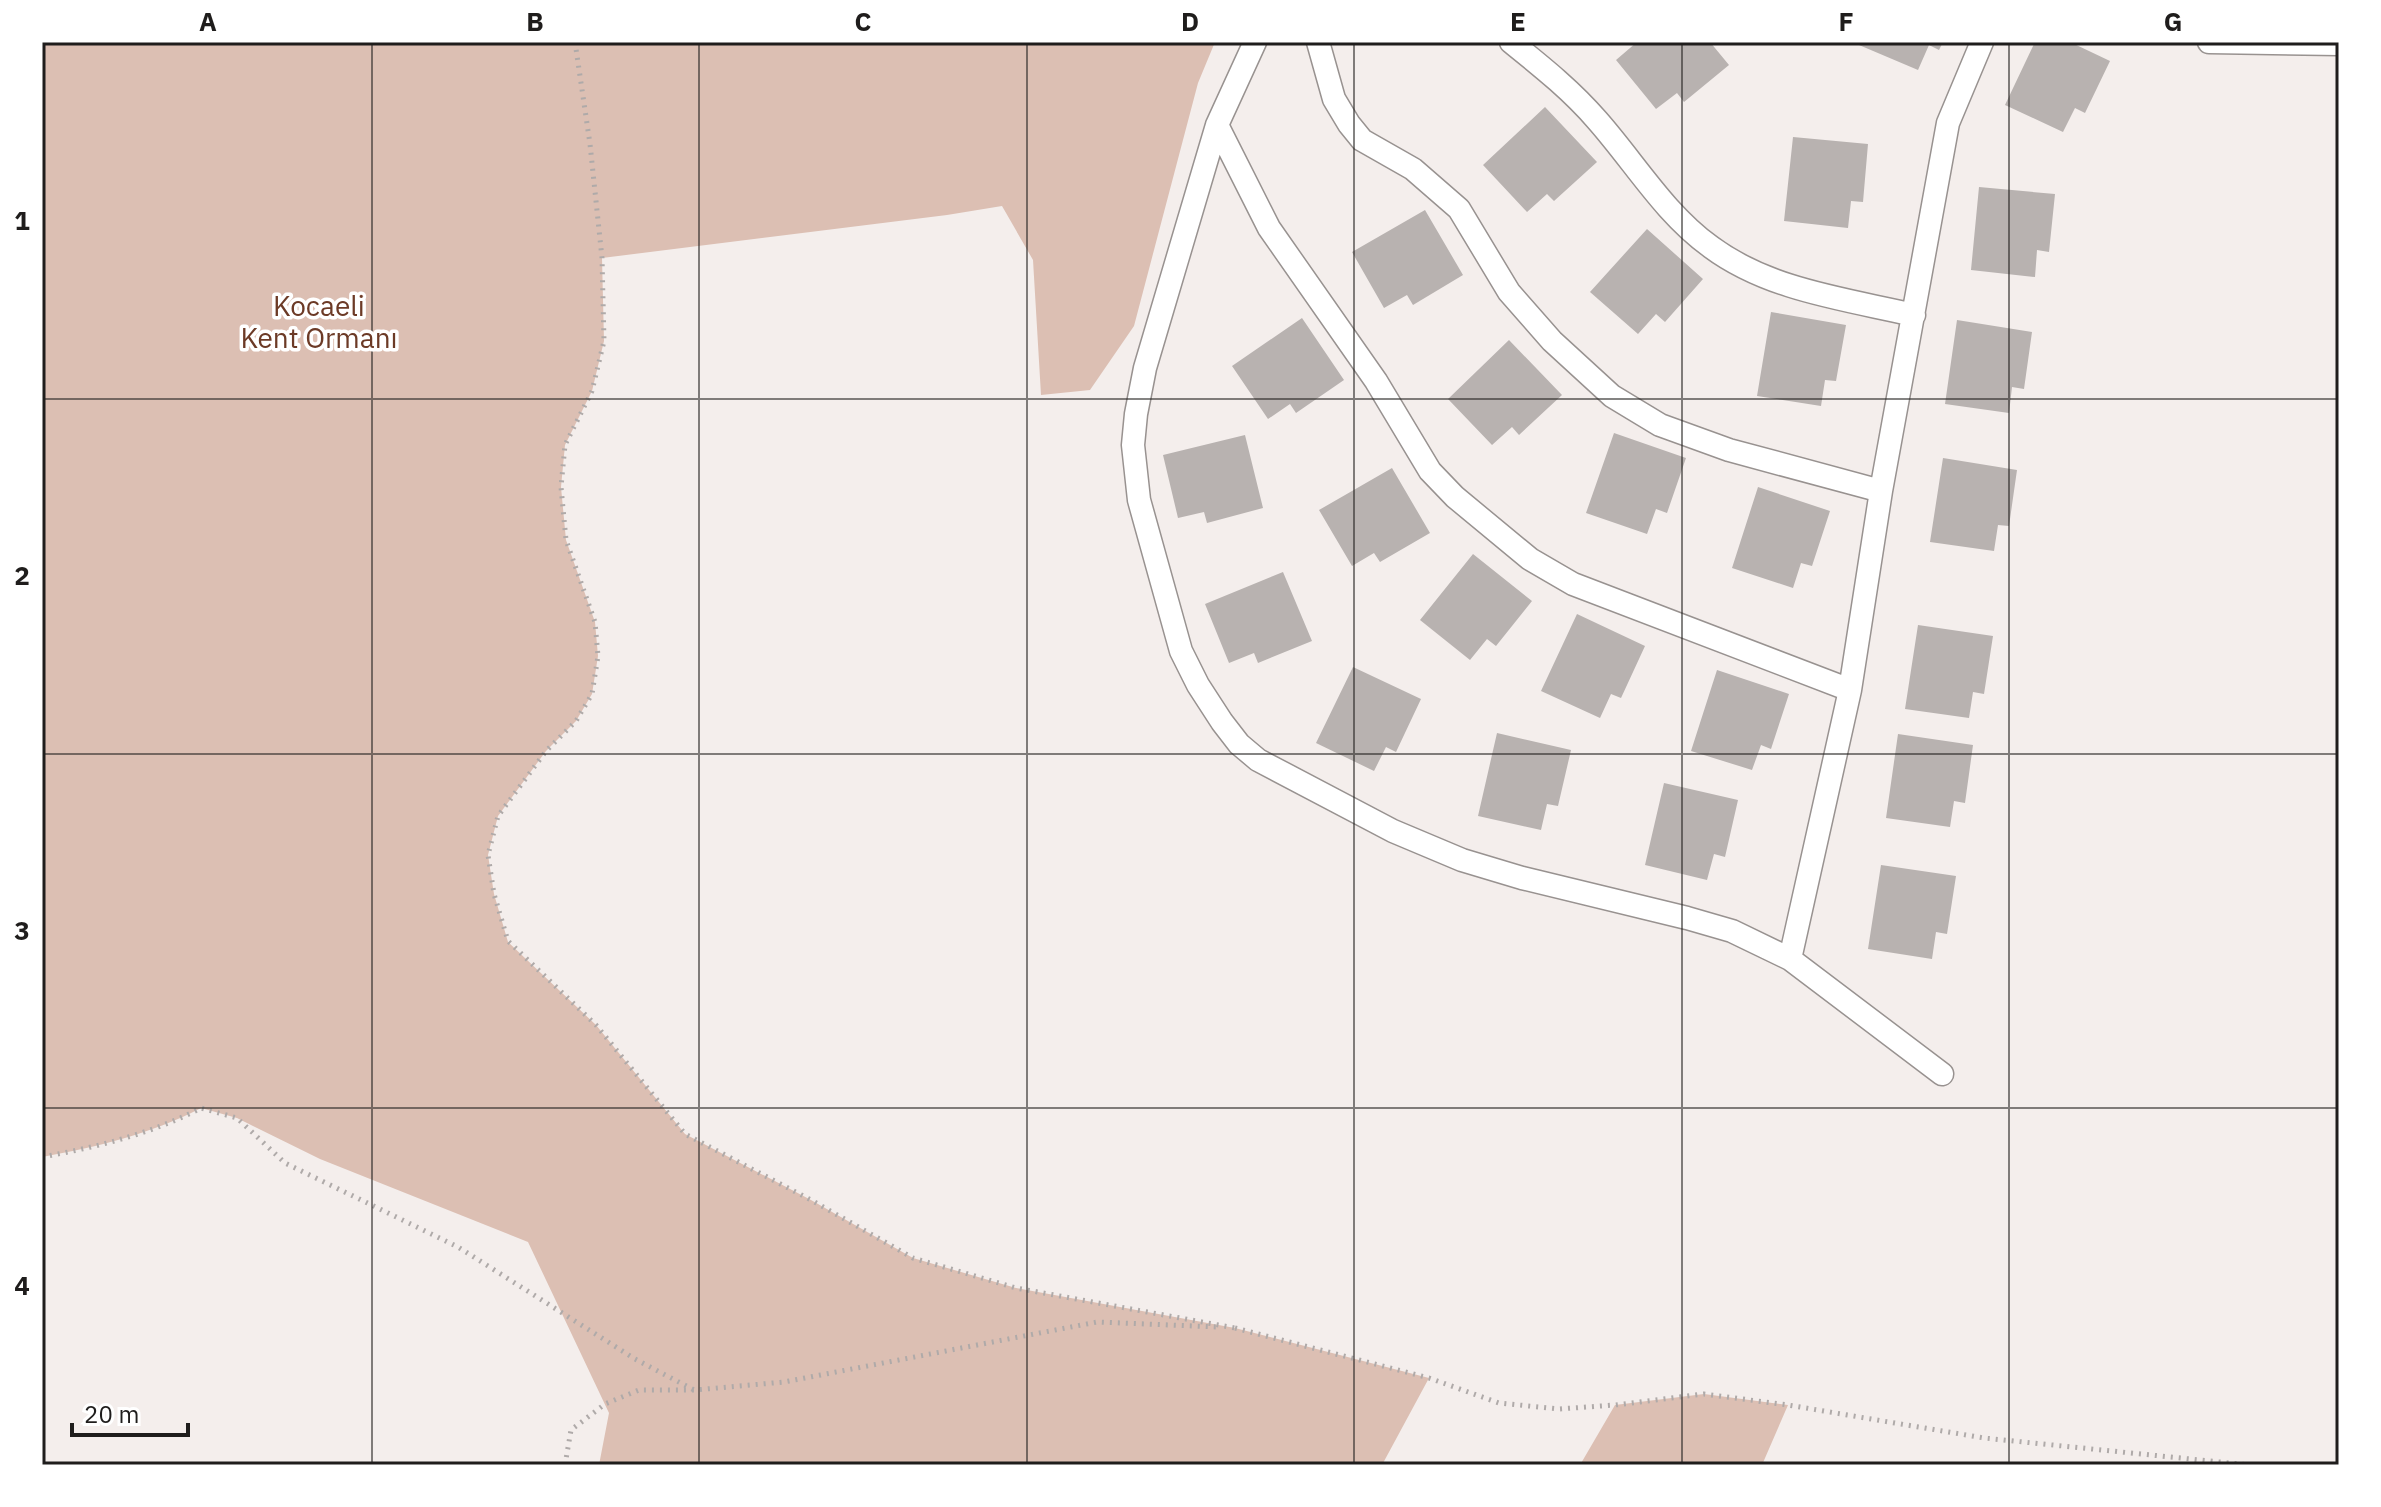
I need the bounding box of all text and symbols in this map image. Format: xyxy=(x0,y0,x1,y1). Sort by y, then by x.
text: A xyxy=(199,4,217,38)
text: B xyxy=(526,4,544,38)
text: C xyxy=(855,4,872,38)
text: D xyxy=(1181,4,1199,38)
text: E xyxy=(1510,4,1526,38)
text: F xyxy=(1838,4,1854,38)
text: G xyxy=(2164,4,2182,38)
text: 1 xyxy=(14,203,30,237)
park label: Kocaeli Kent Ormanı xyxy=(240,287,398,356)
text: 2 xyxy=(14,558,30,592)
text: 3 xyxy=(14,913,30,947)
text: 4 xyxy=(14,1268,30,1302)
scale bar xyxy=(72,1387,188,1437)
text: 20 m xyxy=(84,1398,139,1430)

